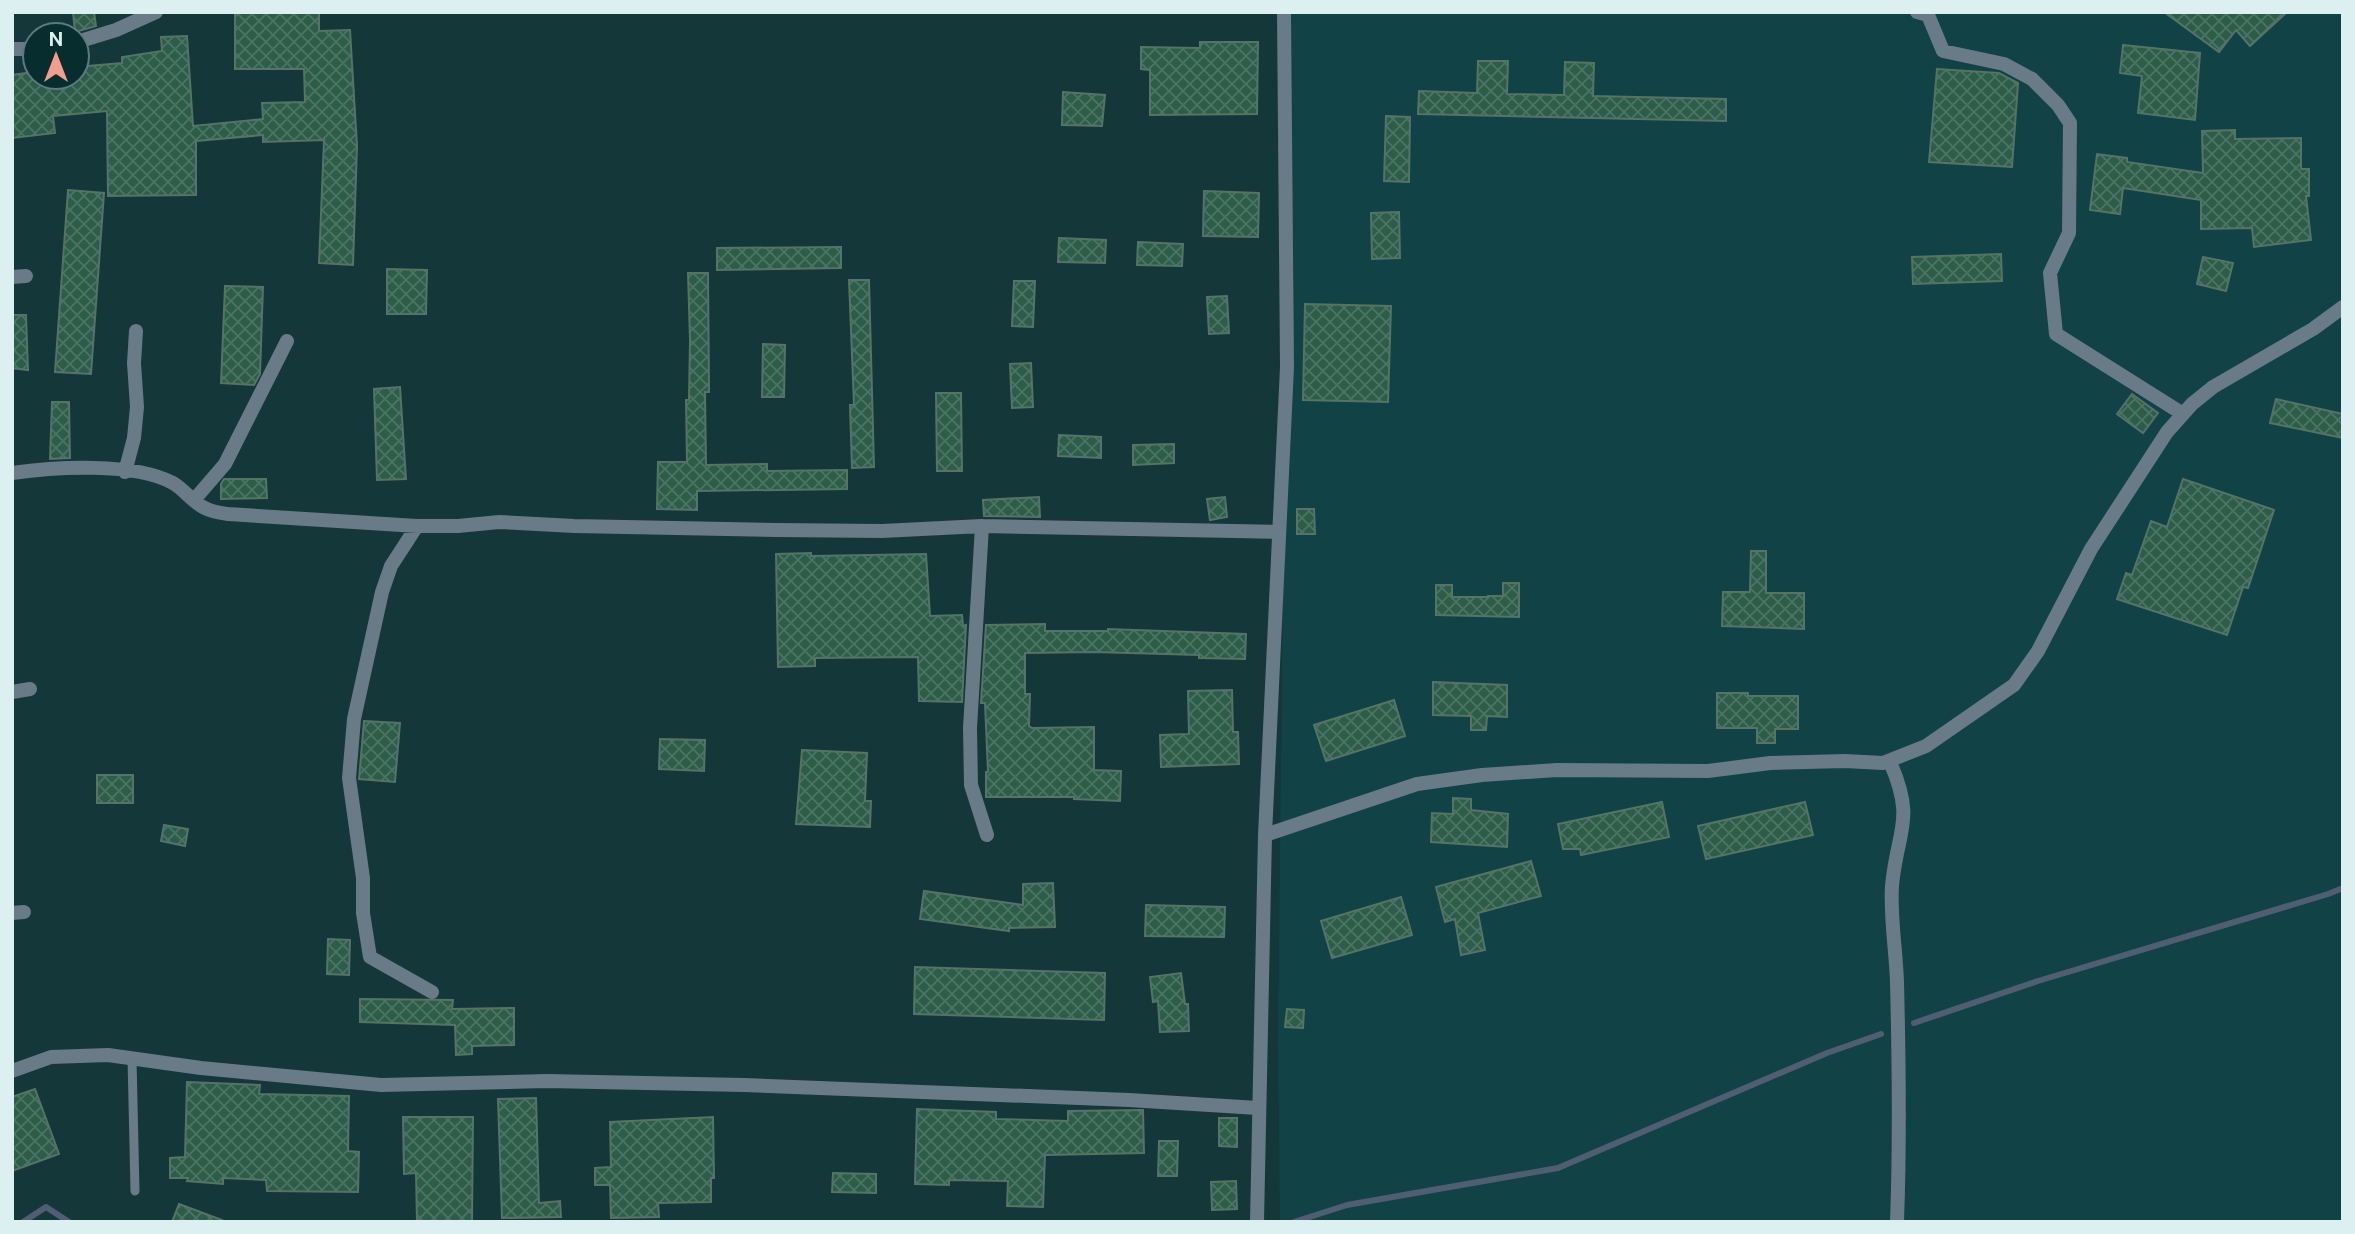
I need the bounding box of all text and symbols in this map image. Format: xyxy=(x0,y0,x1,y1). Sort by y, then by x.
north arrow xyxy=(21,21,91,91)
text: N xyxy=(49,28,63,50)

